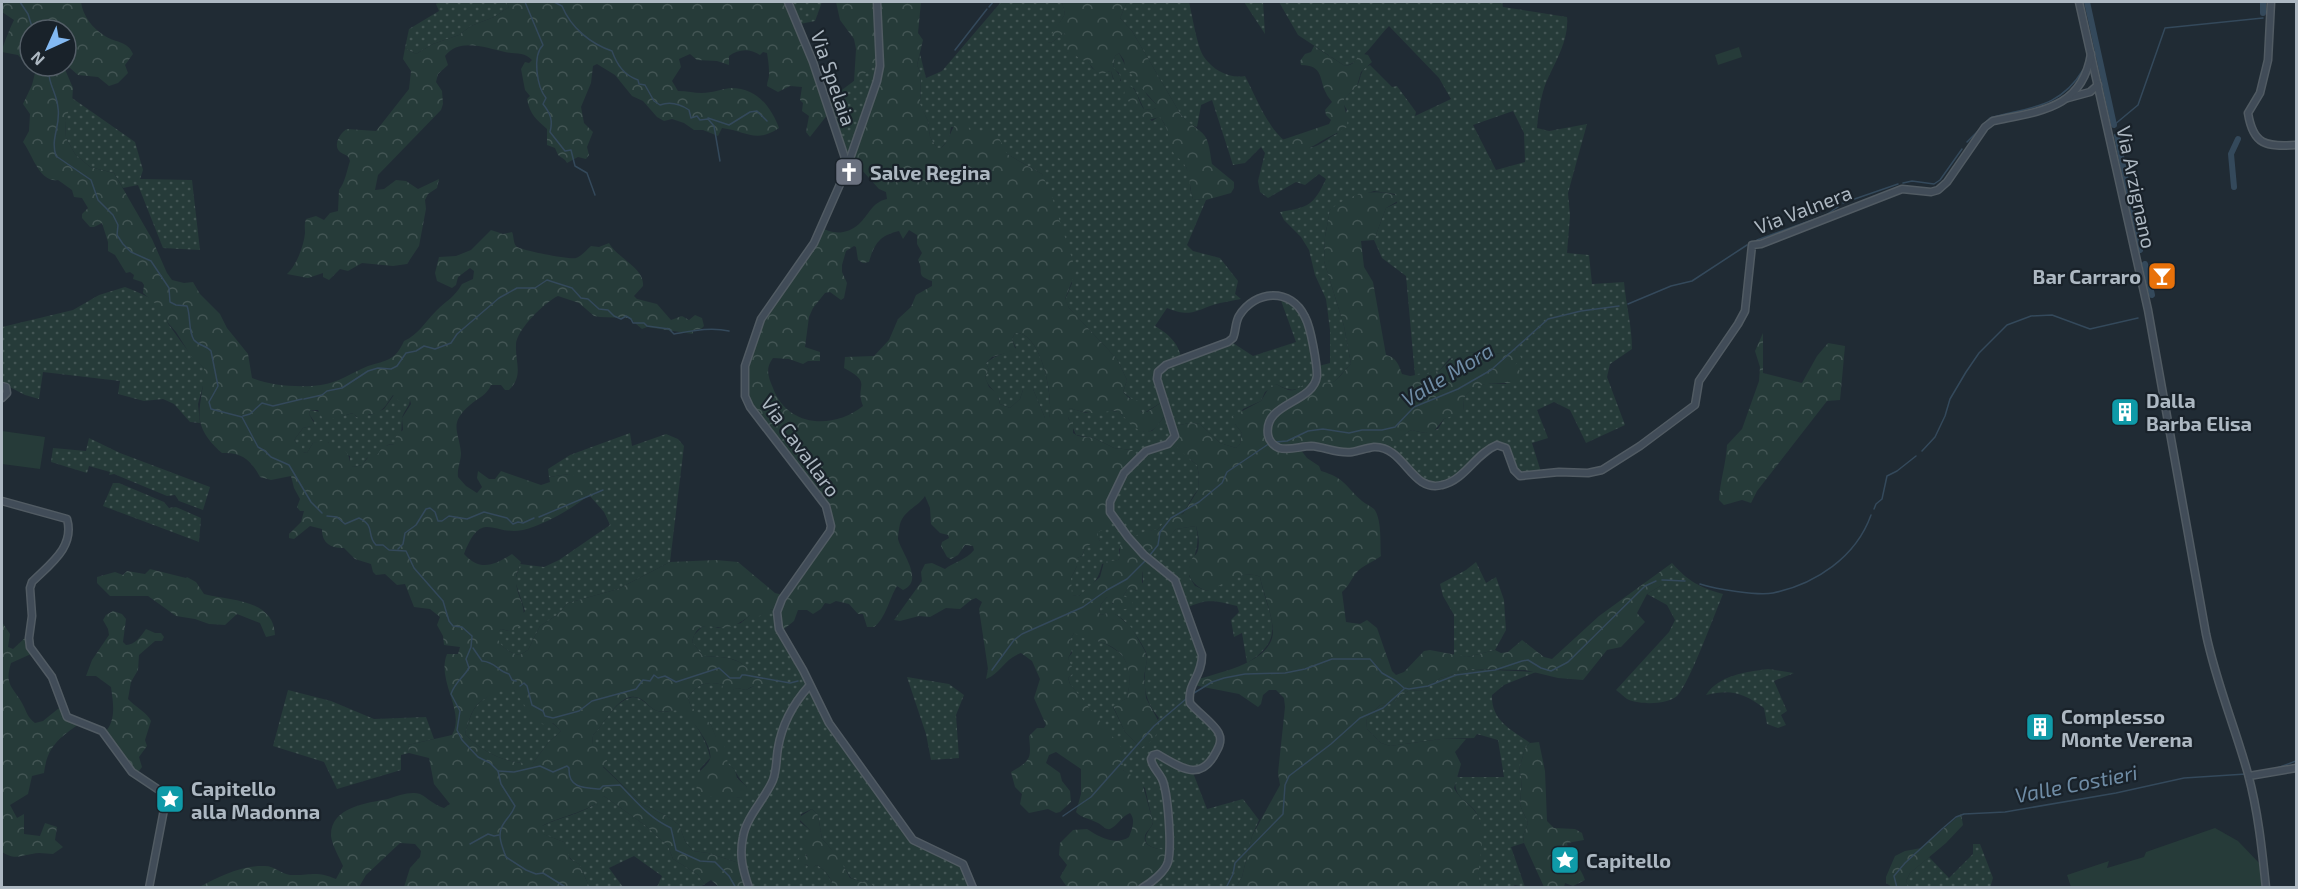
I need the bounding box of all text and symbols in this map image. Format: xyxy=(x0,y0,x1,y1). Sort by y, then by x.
north arrow xyxy=(18,18,78,78)
street label: Via Spelaia xyxy=(807,27,861,129)
text: N xyxy=(26,48,48,70)
street label: Via Arzignano xyxy=(2112,124,2162,250)
church icon: Salve Regina xyxy=(833,156,865,188)
place label: Salve Regina xyxy=(870,160,991,184)
street label: Via Valnera xyxy=(1751,180,1855,238)
bar icon: Bar Carraro xyxy=(2146,260,2178,292)
place label: Bar Carraro xyxy=(2033,264,2141,288)
water label: Valle Mora xyxy=(1397,337,1497,411)
place label: Dalla Barba Elisa xyxy=(2146,388,2252,435)
street label: Via Cavallaro xyxy=(756,391,846,501)
building icon: Dalla Barba Elisa xyxy=(2109,396,2141,428)
place label: Complesso Monte Verena xyxy=(2061,704,2193,751)
building icon: Complesso Monte Verena xyxy=(2024,711,2056,743)
water label: Valle Costieri xyxy=(2013,759,2139,807)
place label: Capitello alla Madonna xyxy=(191,776,320,823)
place icon: Capitello alla Madonna xyxy=(154,783,186,815)
place icon: Capitello xyxy=(1549,844,1581,876)
place label: Capitello xyxy=(1586,848,1671,872)

